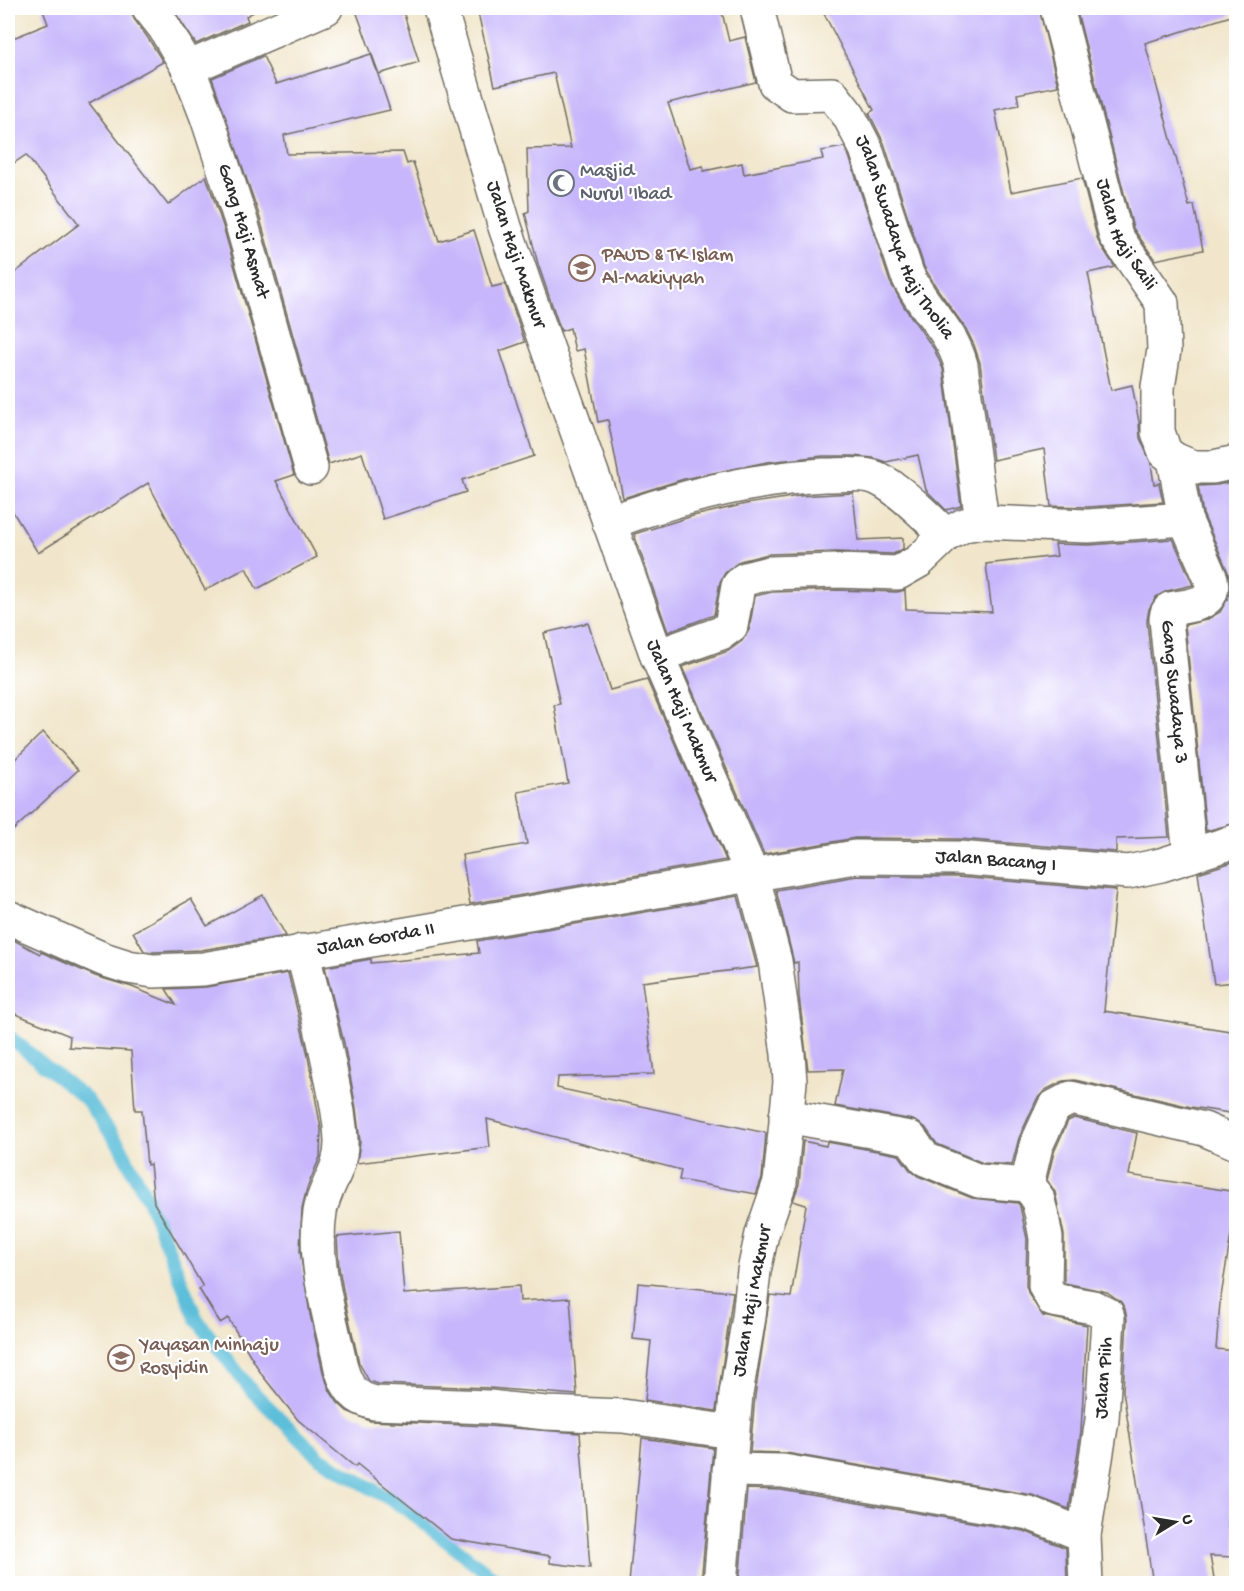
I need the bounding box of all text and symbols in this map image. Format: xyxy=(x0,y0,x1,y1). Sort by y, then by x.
street label: Jalan Swadaya Haji Tholia xyxy=(849,131,959,345)
street label: Gang Haji Asmat xyxy=(212,161,274,303)
place label: Masjid Nurul 'Ibad xyxy=(580,161,674,207)
mosque icon: Masjid Nurul 'Ibad xyxy=(546,168,576,198)
street label: Jalan Haji Saili xyxy=(1090,176,1162,295)
street label: Jalan Haji Makmur xyxy=(481,178,551,333)
place label: PAUD & TK Islam Al-Makiyyah xyxy=(601,245,733,291)
school or university icon: PAUD & TK Islam Al-Makiyyah xyxy=(567,253,597,283)
street label: Gang Swadaya 3 xyxy=(1155,619,1192,765)
street label: Jalan Haji Makmur xyxy=(641,637,723,788)
street label: Jalan Bacang I xyxy=(935,846,1057,878)
street label: Jalan Gorda II xyxy=(315,918,436,961)
street label: Jalan Haji Makmur xyxy=(728,1222,778,1379)
place label: Yayasan Minhaju Rosyidin xyxy=(138,1335,279,1381)
street label: Jalan Piih xyxy=(1091,1336,1119,1420)
school or university icon: Yayasan Minhaju Rosyidin xyxy=(106,1343,136,1373)
north arrow xyxy=(1145,1492,1205,1552)
text: U xyxy=(1176,1513,1197,1527)

